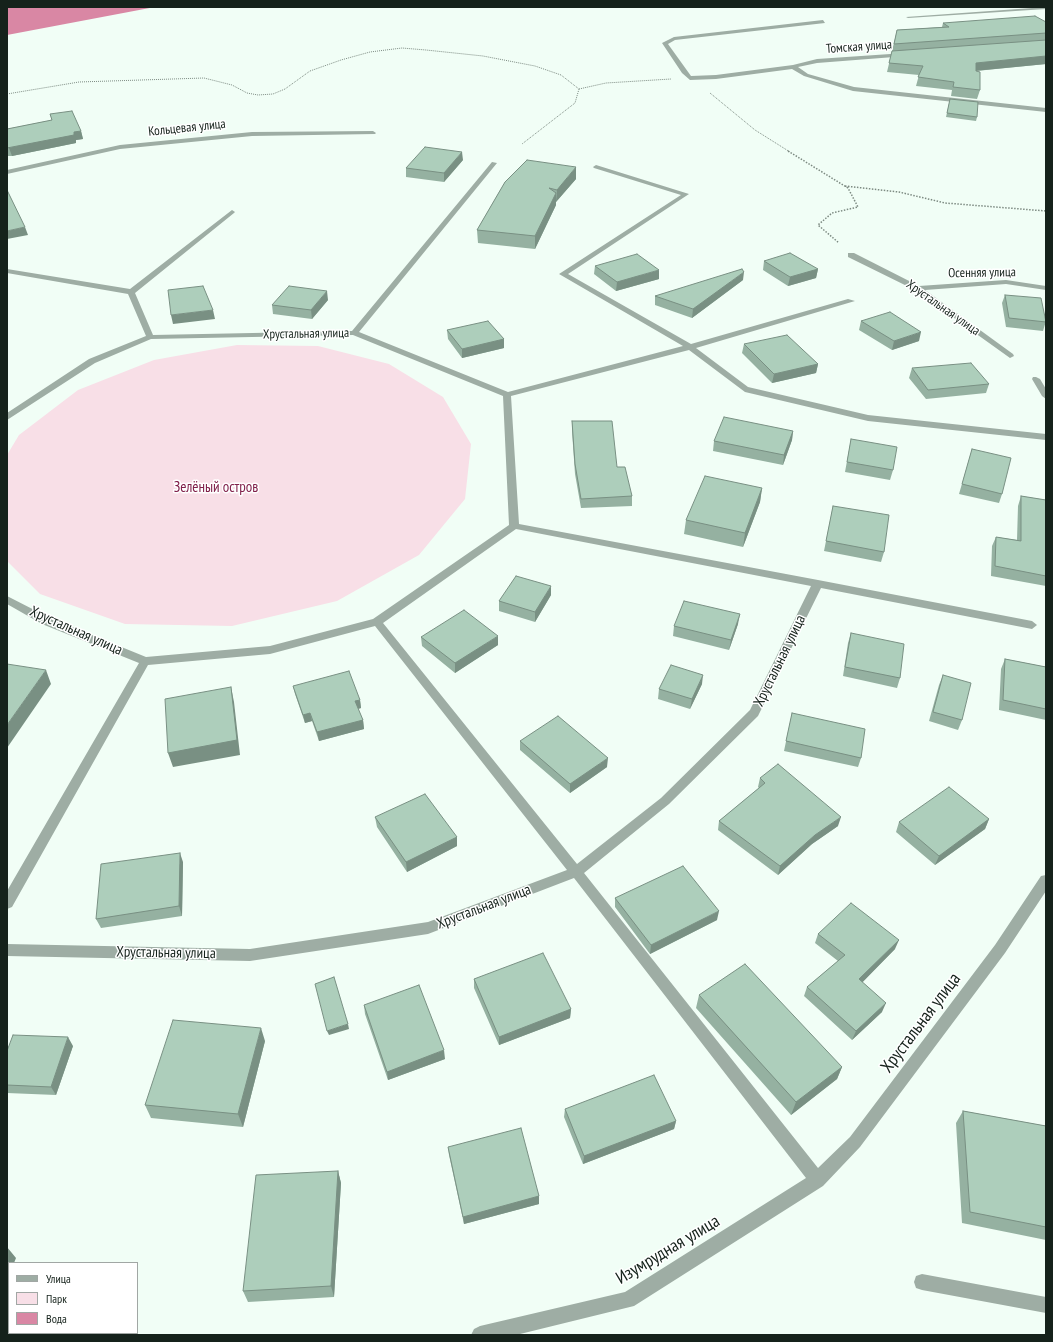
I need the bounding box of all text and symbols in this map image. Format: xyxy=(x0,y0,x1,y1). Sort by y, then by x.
street label: Томская улица xyxy=(825,37,893,57)
street label: Кольцевая улица xyxy=(148,116,226,140)
street label: Осенняя улица xyxy=(948,265,1016,281)
street label: Хрустальная улица xyxy=(903,277,983,339)
street label: Хрустальная улица xyxy=(263,325,349,343)
park label: Зелёный остров xyxy=(174,479,258,497)
street label: Хрустальная улица xyxy=(27,603,125,659)
street label: Хрустальная улица xyxy=(750,612,810,710)
street label: Хрустальная улица xyxy=(434,881,534,933)
street label: Хрустальная улица xyxy=(116,943,216,963)
street label: Хрустальная улица xyxy=(876,969,966,1077)
street label: Изумрудная улица xyxy=(612,1211,724,1289)
legend xyxy=(8,1262,138,1334)
text: Улица xyxy=(46,1271,71,1286)
text: Парк xyxy=(46,1291,67,1306)
text: Вода xyxy=(46,1311,67,1326)

